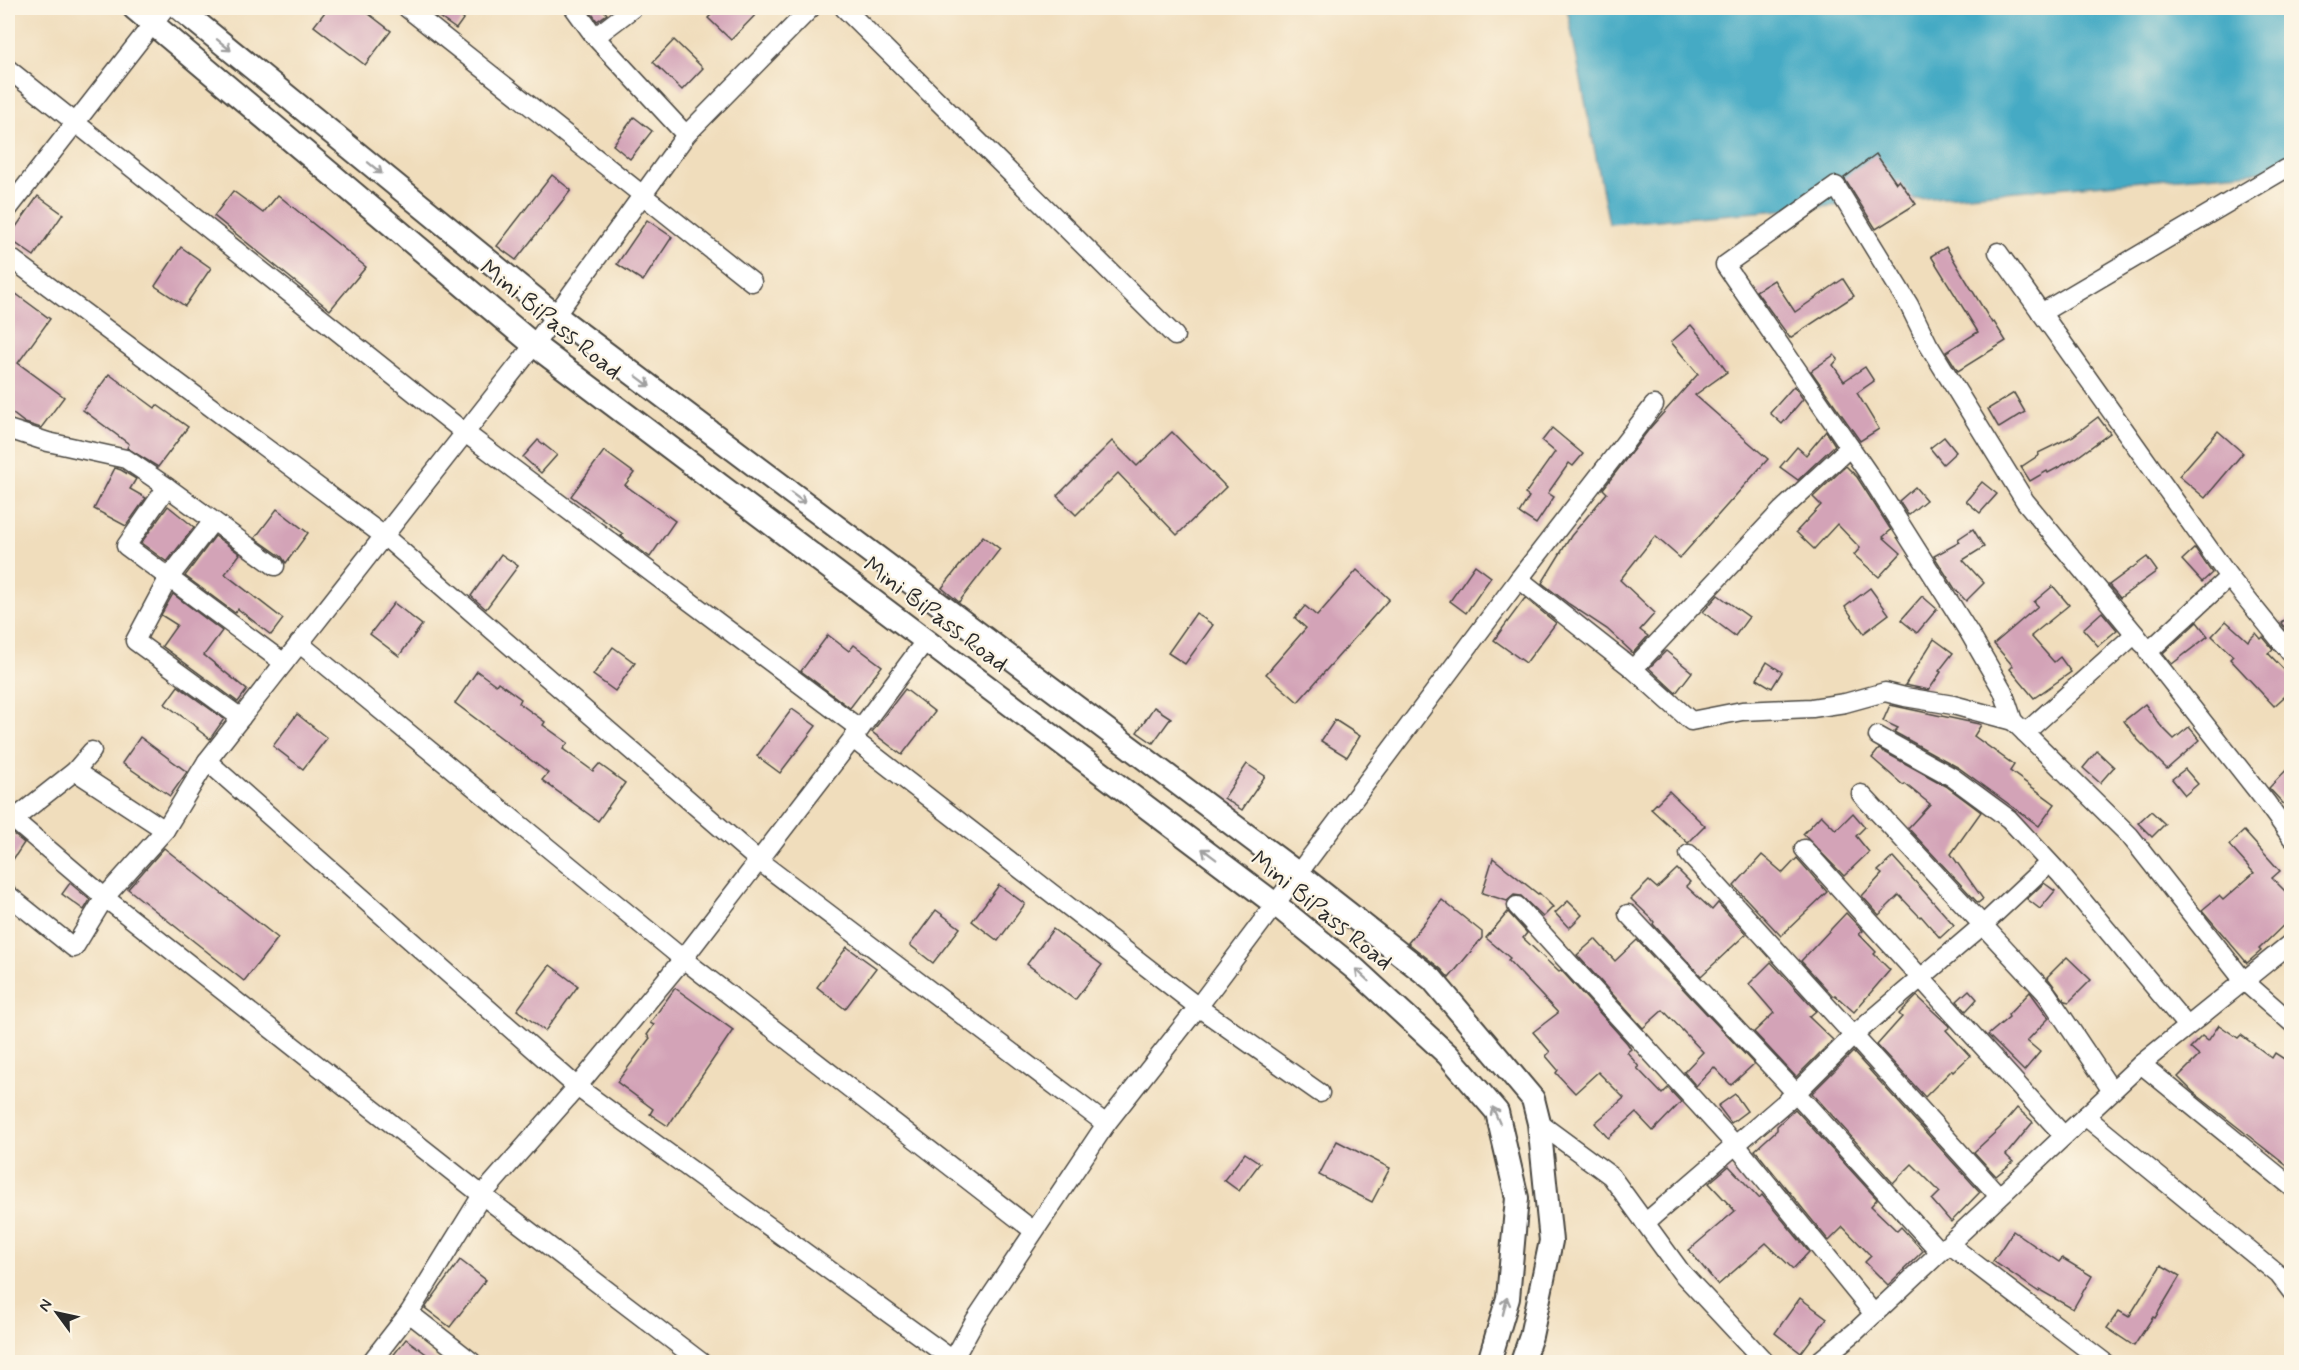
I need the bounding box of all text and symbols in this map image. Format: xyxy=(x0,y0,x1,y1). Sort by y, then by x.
one-way arrow xyxy=(216,38,232,51)
one-way arrow xyxy=(367,161,382,175)
street label: Mini BiPass Road xyxy=(473,253,627,387)
one-way arrow xyxy=(634,374,650,387)
one-way arrow xyxy=(790,492,806,504)
street label: Mini BiPass Road xyxy=(856,550,1014,680)
street label: Mini BiPass Road xyxy=(1244,844,1398,978)
one-way arrow xyxy=(1202,848,1218,860)
one-way arrow xyxy=(1355,968,1370,982)
one-way arrow xyxy=(1490,1107,1501,1125)
north arrow xyxy=(27,1283,87,1343)
text: N xyxy=(34,1295,57,1316)
one-way arrow xyxy=(1500,1297,1512,1316)

